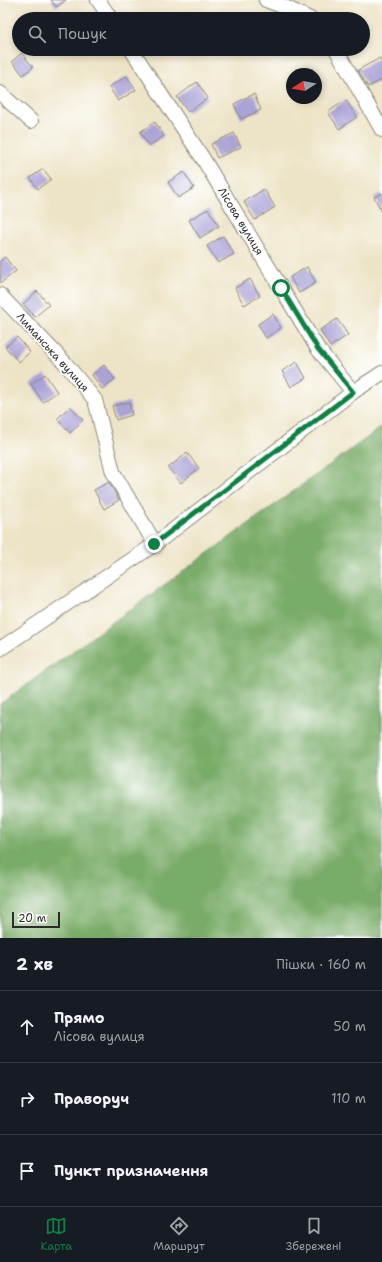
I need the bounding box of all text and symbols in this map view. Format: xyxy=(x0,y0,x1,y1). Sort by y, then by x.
search box xyxy=(12,12,370,56)
icon: search xyxy=(26,23,48,45)
text: Пошук xyxy=(58,24,107,44)
north arrow xyxy=(286,68,322,104)
street label: Лісова вулиця xyxy=(214,184,267,258)
route start xyxy=(272,279,290,297)
street label: Лиманська вулиця xyxy=(13,310,92,395)
route end xyxy=(145,535,163,553)
scale bar xyxy=(12,910,60,929)
text: 20 m xyxy=(18,911,46,926)
text: 2 хв xyxy=(16,953,53,975)
text: Пішки · 160 m xyxy=(276,956,366,973)
text: Прямо xyxy=(54,1008,104,1028)
icon: ahead xyxy=(16,1016,38,1038)
text: 50 m xyxy=(333,1018,366,1035)
text: Лісова вулиця xyxy=(54,1028,145,1045)
icon: right xyxy=(16,1088,38,1110)
text: Праворуч xyxy=(54,1089,129,1109)
text: 110 m xyxy=(331,1090,366,1107)
icon: arrive xyxy=(16,1160,38,1182)
text: Пункт призначення xyxy=(54,1161,209,1181)
tab: Карта xyxy=(41,1215,72,1254)
tab: Маршрут xyxy=(153,1215,205,1254)
tab: Збережені xyxy=(286,1215,341,1254)

